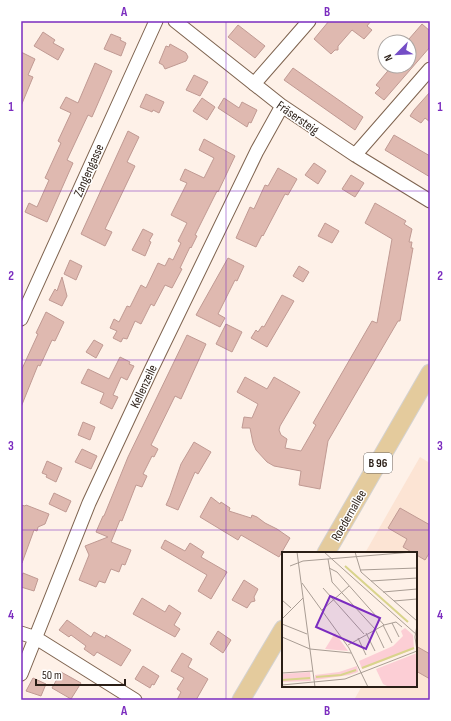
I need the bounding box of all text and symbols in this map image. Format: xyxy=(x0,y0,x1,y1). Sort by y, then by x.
text: A xyxy=(120,4,128,20)
text: B xyxy=(324,4,330,20)
north arrow xyxy=(377,34,417,74)
text: N xyxy=(381,52,395,63)
street label: Fräsersteig xyxy=(273,97,322,138)
text: 1 xyxy=(8,99,14,115)
text: 1 xyxy=(437,99,443,115)
street label: Zangengasse xyxy=(70,141,108,199)
text: 2 xyxy=(8,268,14,284)
text: 2 xyxy=(437,268,443,284)
street label: Kellenzeile xyxy=(127,362,161,411)
text: 3 xyxy=(8,438,14,454)
text: 3 xyxy=(437,438,443,454)
road number: B 96 xyxy=(364,453,392,473)
street label: Roedernallee xyxy=(328,487,370,544)
inset map xyxy=(282,552,417,687)
text: 4 xyxy=(8,607,14,623)
text: 4 xyxy=(437,607,443,623)
scale bar xyxy=(36,661,125,687)
text: 50 m xyxy=(42,668,62,683)
text: A xyxy=(120,703,128,719)
text: B xyxy=(324,703,330,719)

